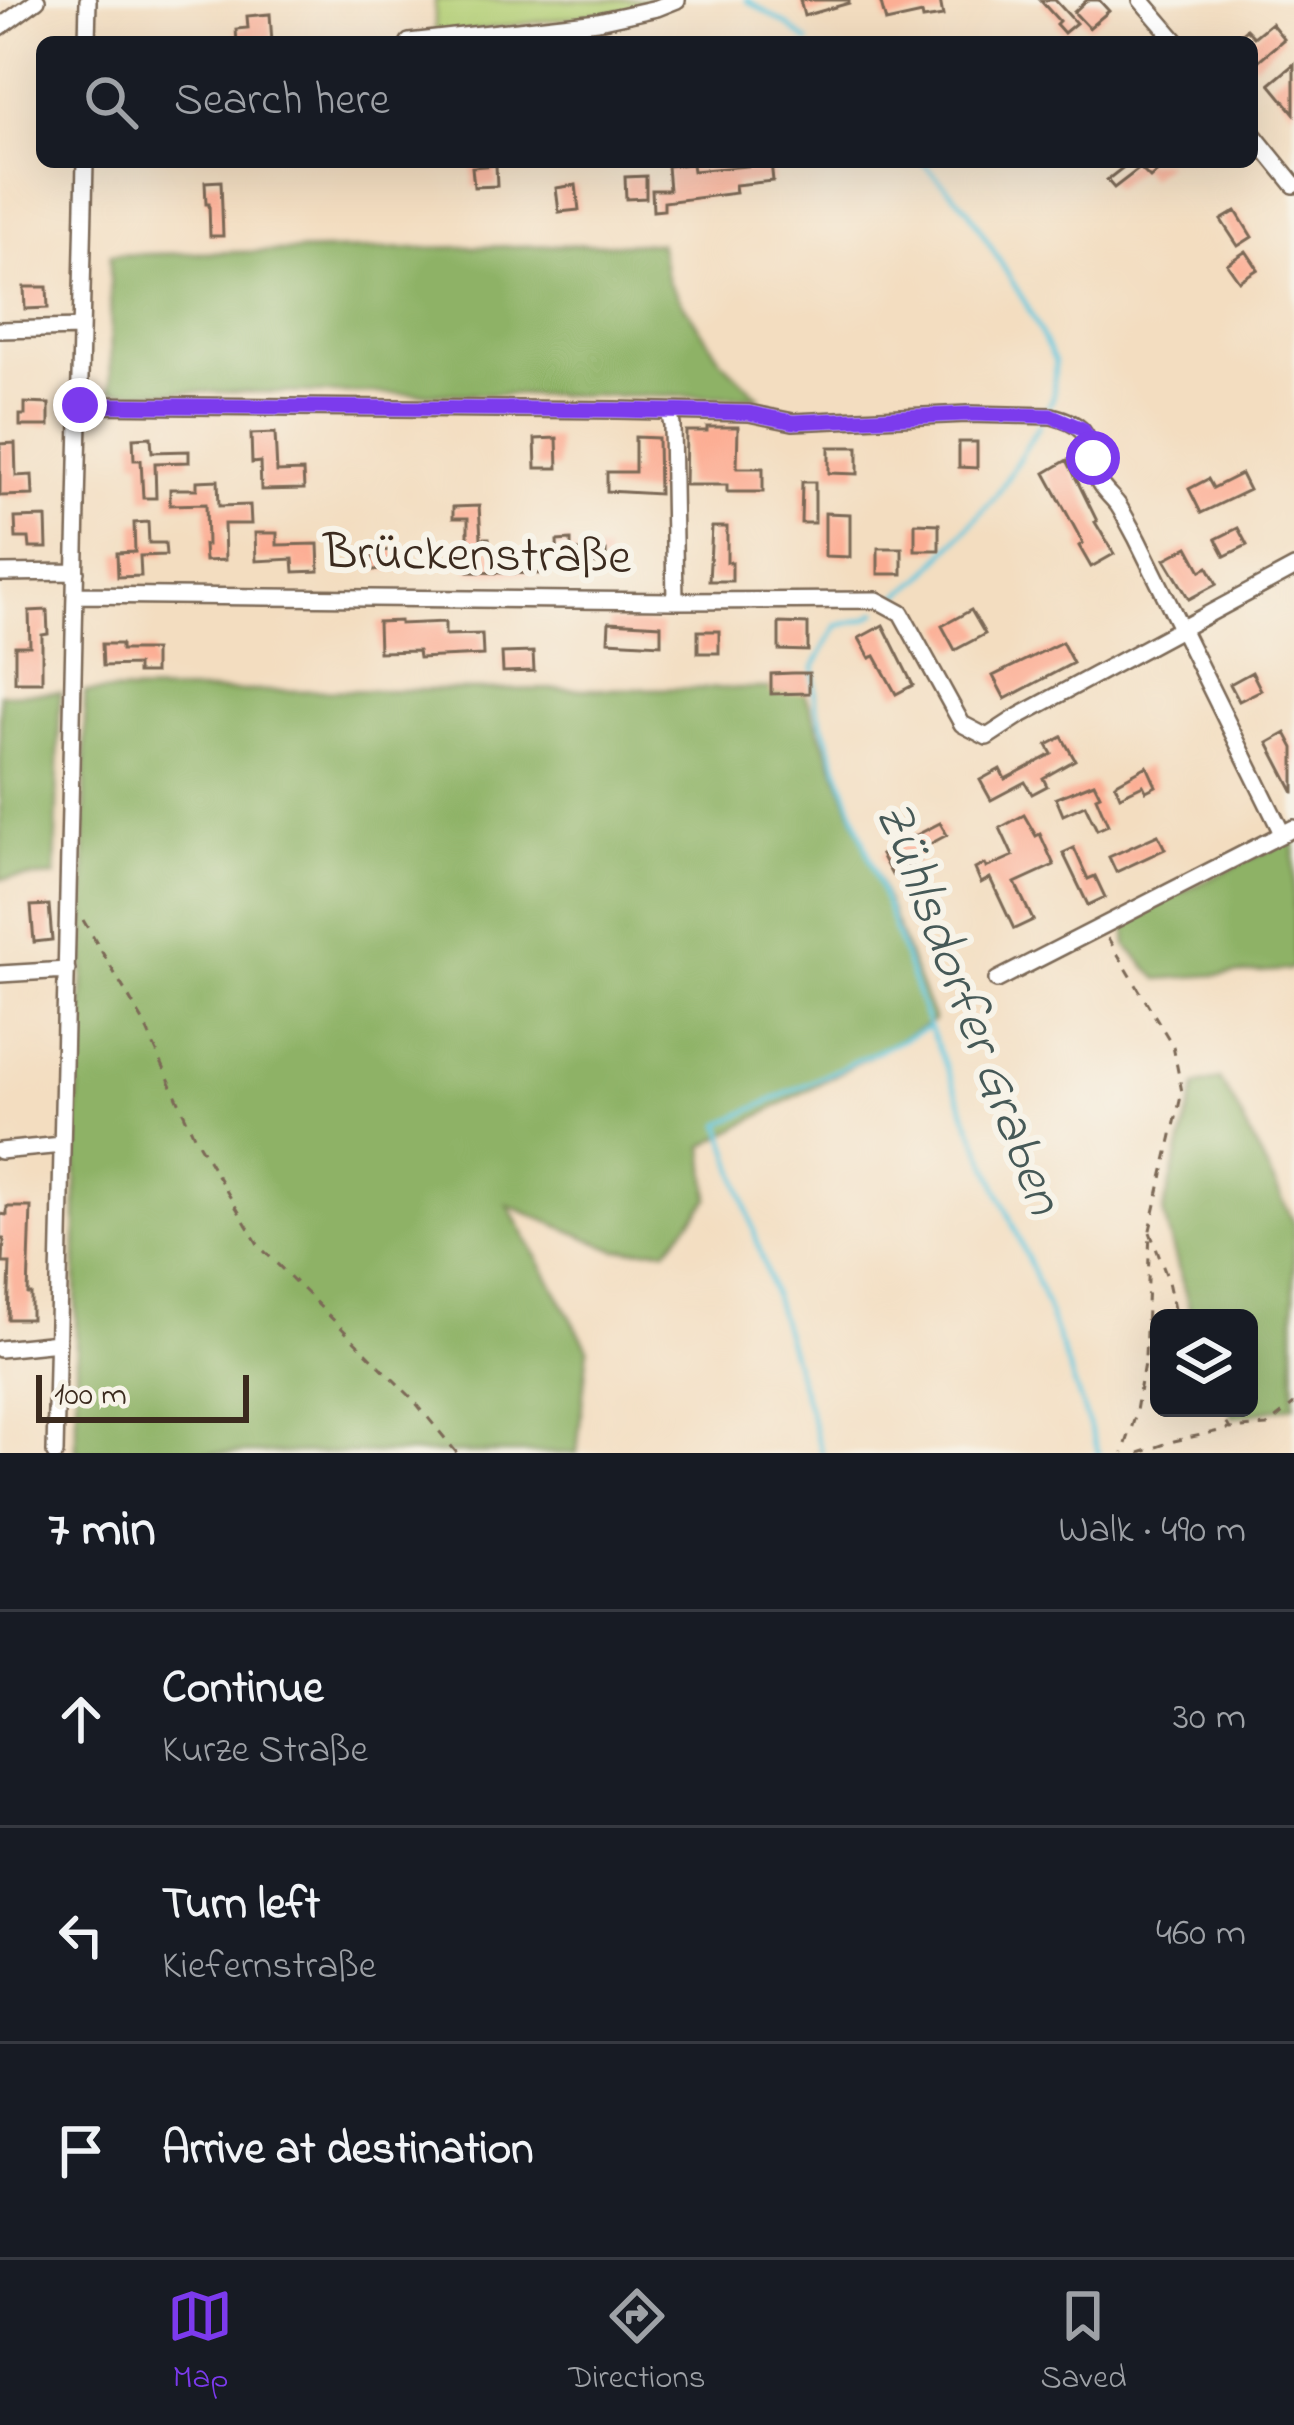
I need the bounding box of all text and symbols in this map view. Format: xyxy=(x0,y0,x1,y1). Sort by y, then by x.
search box xyxy=(36,36,1258,168)
icon: search xyxy=(78,69,144,135)
text: Search here xyxy=(174,69,390,135)
route end xyxy=(53,378,107,432)
route start xyxy=(1066,431,1120,485)
street label: Brückenstraße xyxy=(320,517,632,597)
water label: Zühlsdorfer Graben xyxy=(851,790,1081,1227)
map controls xyxy=(1150,1309,1258,1417)
button: layers xyxy=(1150,1309,1258,1417)
scale bar xyxy=(36,1369,249,1422)
text: 100 m xyxy=(54,1372,127,1420)
text: 7 min xyxy=(48,1494,156,1569)
text: Walk · 490 m xyxy=(1059,1503,1246,1560)
text: Continue xyxy=(162,1657,323,1723)
icon: ahead xyxy=(48,1686,114,1752)
text: 30 m xyxy=(1173,1690,1246,1747)
text: Kurze Straße xyxy=(162,1723,368,1780)
text: Turn left xyxy=(162,1873,320,1939)
icon: left xyxy=(48,1902,114,1968)
text: 460 m xyxy=(1156,1906,1246,1963)
text: Kiefernstraße xyxy=(162,1939,376,1996)
icon: arrive xyxy=(48,2118,114,2184)
text: Arrive at destination xyxy=(162,2118,533,2184)
tab: Map xyxy=(167,2283,233,2403)
tab: Directions xyxy=(568,2283,706,2403)
tab: Saved xyxy=(1040,2283,1127,2403)

